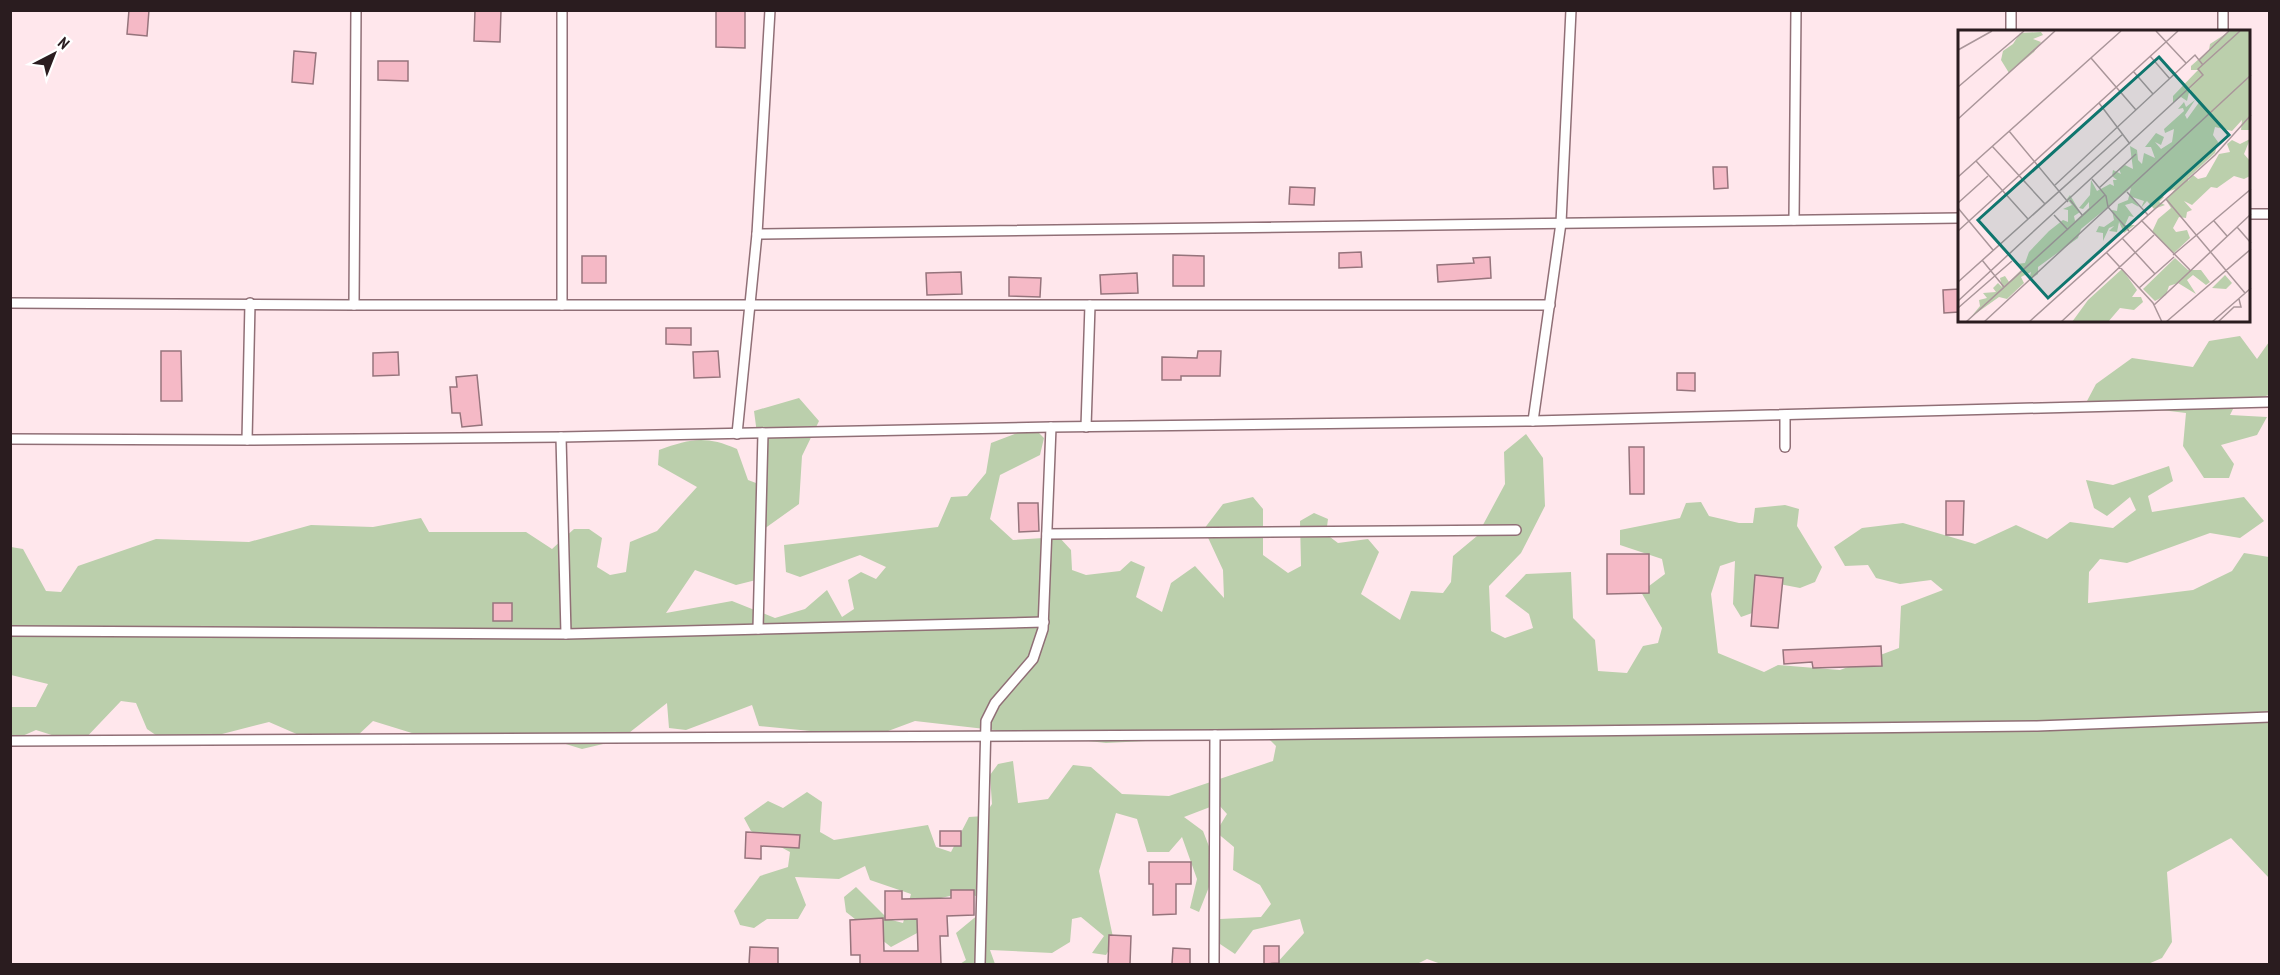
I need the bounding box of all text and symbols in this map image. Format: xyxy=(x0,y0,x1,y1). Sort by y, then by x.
north arrow xyxy=(24,24,84,84)
inset map xyxy=(1958,30,2250,322)
text: N xyxy=(54,33,74,53)

